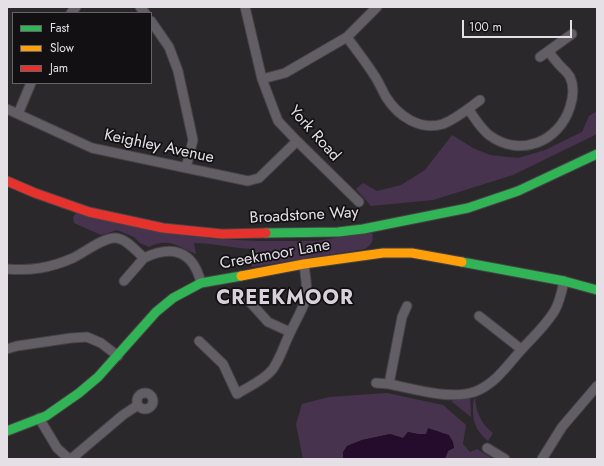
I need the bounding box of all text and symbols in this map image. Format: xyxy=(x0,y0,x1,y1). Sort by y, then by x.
legend xyxy=(12,12,152,84)
scale bar xyxy=(464,12,574,38)
text: 100 m xyxy=(469,18,502,36)
text: Fast xyxy=(50,19,69,37)
text: Slow xyxy=(50,39,74,57)
text: Jam xyxy=(50,59,68,77)
street label: York Road xyxy=(284,102,344,166)
street label: Keighley Avenue xyxy=(102,126,216,168)
street label: Broadstone Way xyxy=(249,204,359,228)
street label: Creekmoor Lane xyxy=(218,236,332,274)
district label: CREEKMOOR xyxy=(216,287,354,311)

